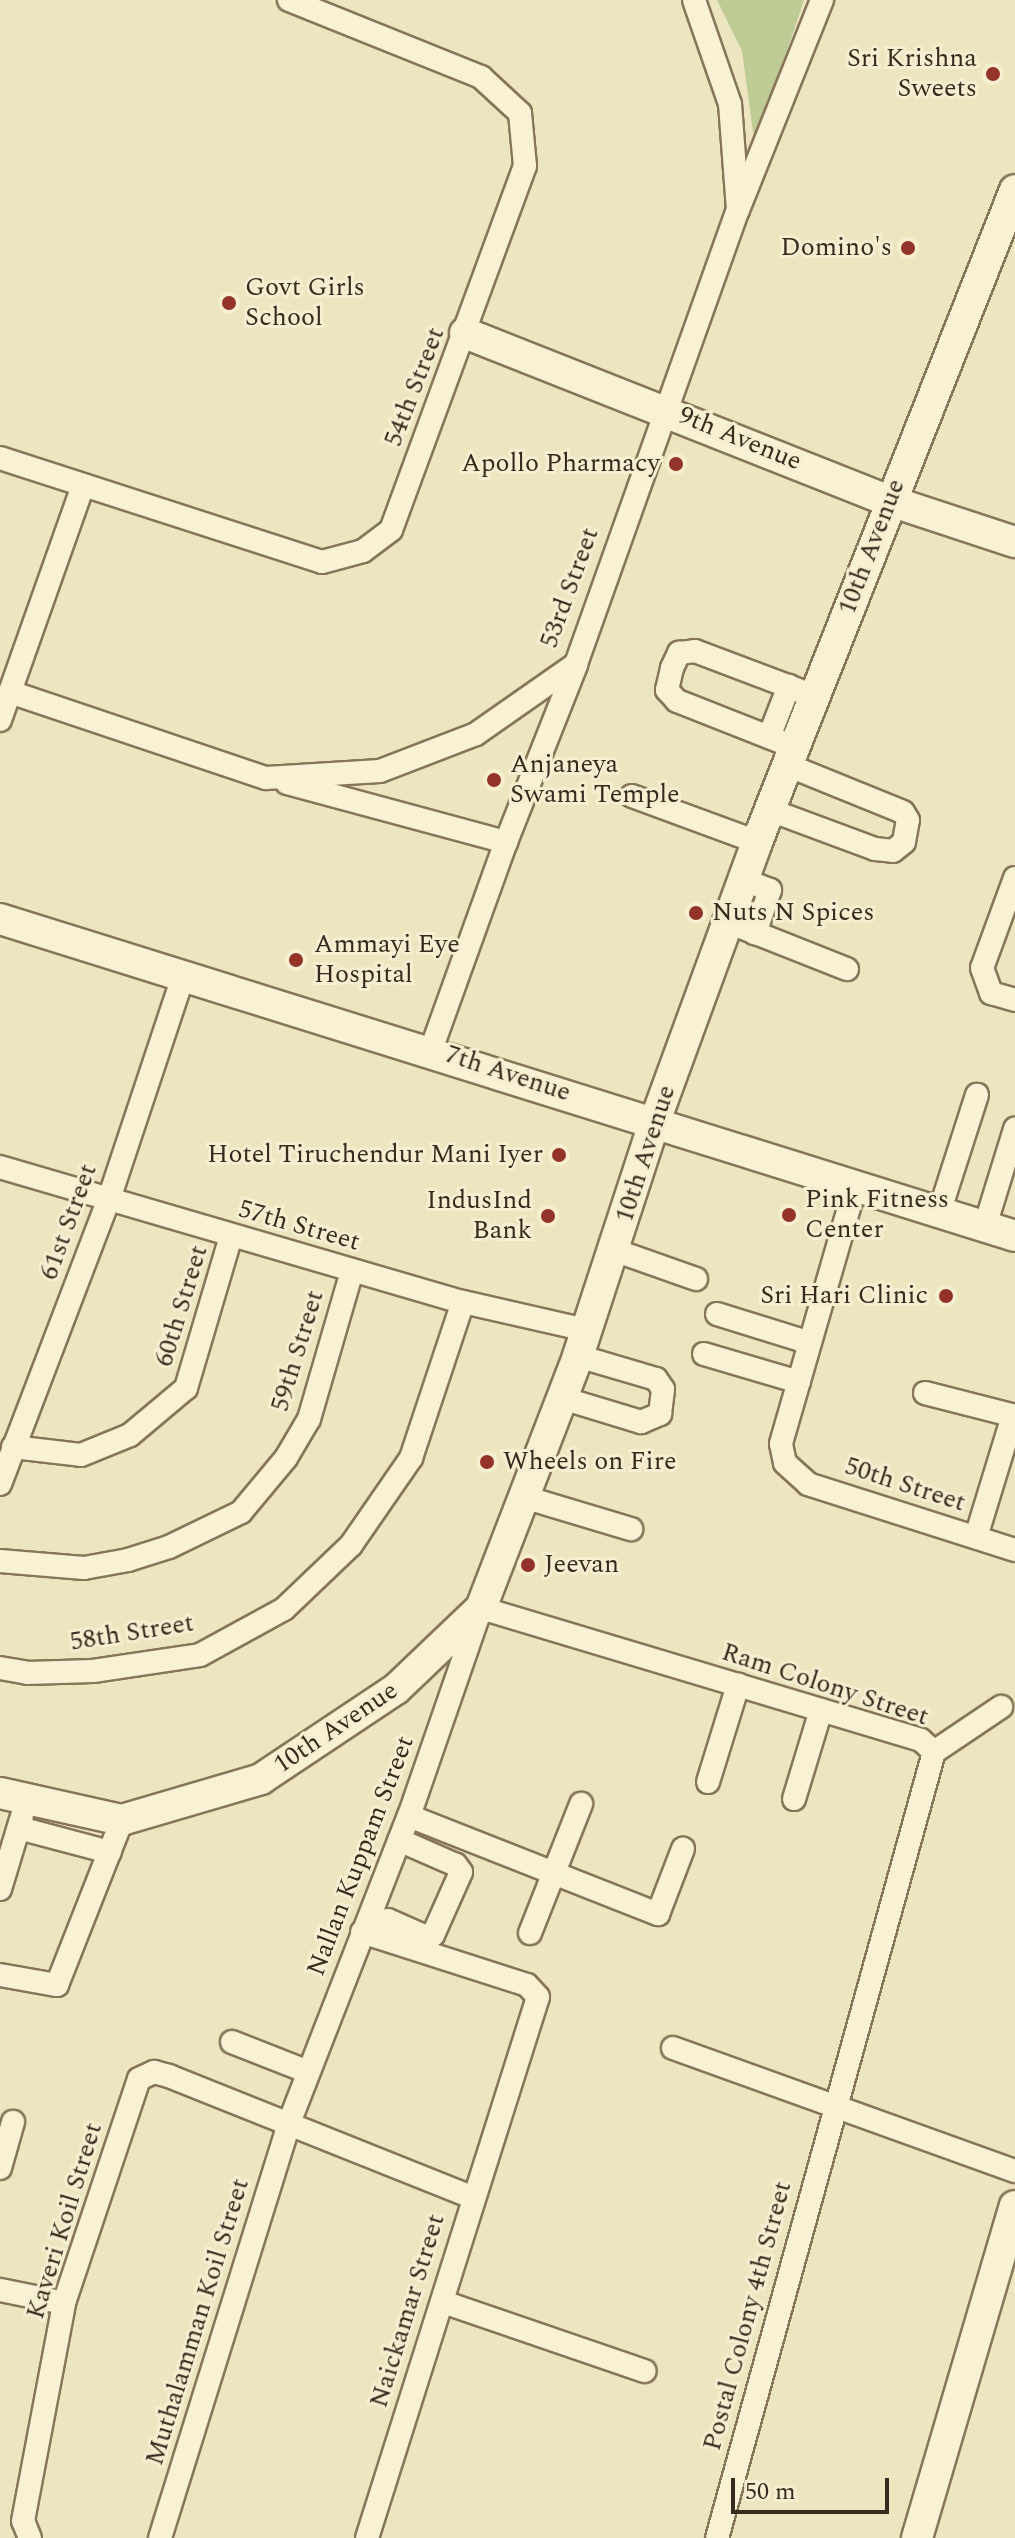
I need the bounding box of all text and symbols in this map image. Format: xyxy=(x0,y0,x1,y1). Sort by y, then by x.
place label: Sri Krishna Sweets xyxy=(847,43,977,104)
marker: Sri Krishna Sweets xyxy=(984,65,1002,83)
place label: Domino's xyxy=(781,232,892,264)
marker: Domino's xyxy=(899,239,917,257)
place label: Govt Girls School xyxy=(245,272,365,334)
marker: Govt Girls School xyxy=(220,294,238,312)
street label: 54th Street xyxy=(378,323,452,451)
street label: 9th Avenue xyxy=(674,400,806,478)
place label: Apollo Pharmacy xyxy=(461,448,660,480)
marker: Apollo Pharmacy xyxy=(667,455,685,473)
street label: 10th Avenue xyxy=(832,475,912,619)
street label: 53rd Street xyxy=(534,524,606,652)
place label: Anjaneya Swami Temple xyxy=(510,749,680,810)
marker: Anjaneya Swami Temple xyxy=(485,771,503,789)
place label: Nuts N Spices xyxy=(712,897,875,929)
marker: Nuts N Spices xyxy=(687,904,705,922)
place label: Ammayi Eye Hospital xyxy=(314,929,460,990)
marker: Ammayi Eye Hospital xyxy=(285,949,307,971)
street label: 7th Avenue xyxy=(442,1039,574,1109)
street label: 10th Avenue xyxy=(609,1081,683,1227)
place label: Hotel Tiruchendur Mani Iyer xyxy=(207,1139,543,1171)
marker: Hotel Tiruchendur Mani Iyer xyxy=(550,1146,568,1164)
street label: 61st Street xyxy=(34,1160,104,1284)
place label: Pink Fitness Center xyxy=(805,1184,949,1246)
place label: IndusInd Bank xyxy=(427,1185,532,1246)
street label: 57th Street xyxy=(235,1194,363,1258)
marker: Pink Fitness Center xyxy=(780,1206,798,1224)
marker: IndusInd Bank xyxy=(539,1207,557,1225)
street label: 60th Street xyxy=(149,1242,215,1370)
place label: Sri Hari Clinic xyxy=(760,1280,928,1312)
marker: Sri Hari Clinic xyxy=(935,1285,957,1307)
street label: 59th Street xyxy=(265,1287,331,1415)
place label: Wheels on Fire xyxy=(503,1446,677,1478)
street label: 50th Street xyxy=(841,1451,969,1519)
marker: Wheels on Fire xyxy=(478,1453,496,1471)
place label: Jeevan xyxy=(544,1549,619,1581)
marker: Jeevan xyxy=(519,1556,537,1574)
street label: 58th Street xyxy=(68,1608,196,1658)
street label: Ram Colony Street xyxy=(718,1637,932,1733)
street label: 10th Avenue xyxy=(268,1675,404,1781)
street label: Nallan Kuppam Street xyxy=(301,1732,421,1980)
street label: Kaveri Koil Street xyxy=(20,2119,110,2323)
street label: Muthalamman Koil Street xyxy=(139,2175,257,2469)
street label: Postal Colony 4th Street xyxy=(697,2178,799,2454)
street label: Naickamar Street xyxy=(364,2211,452,2411)
scale bar xyxy=(735,2462,893,2512)
text: 50 m xyxy=(745,2474,796,2510)

